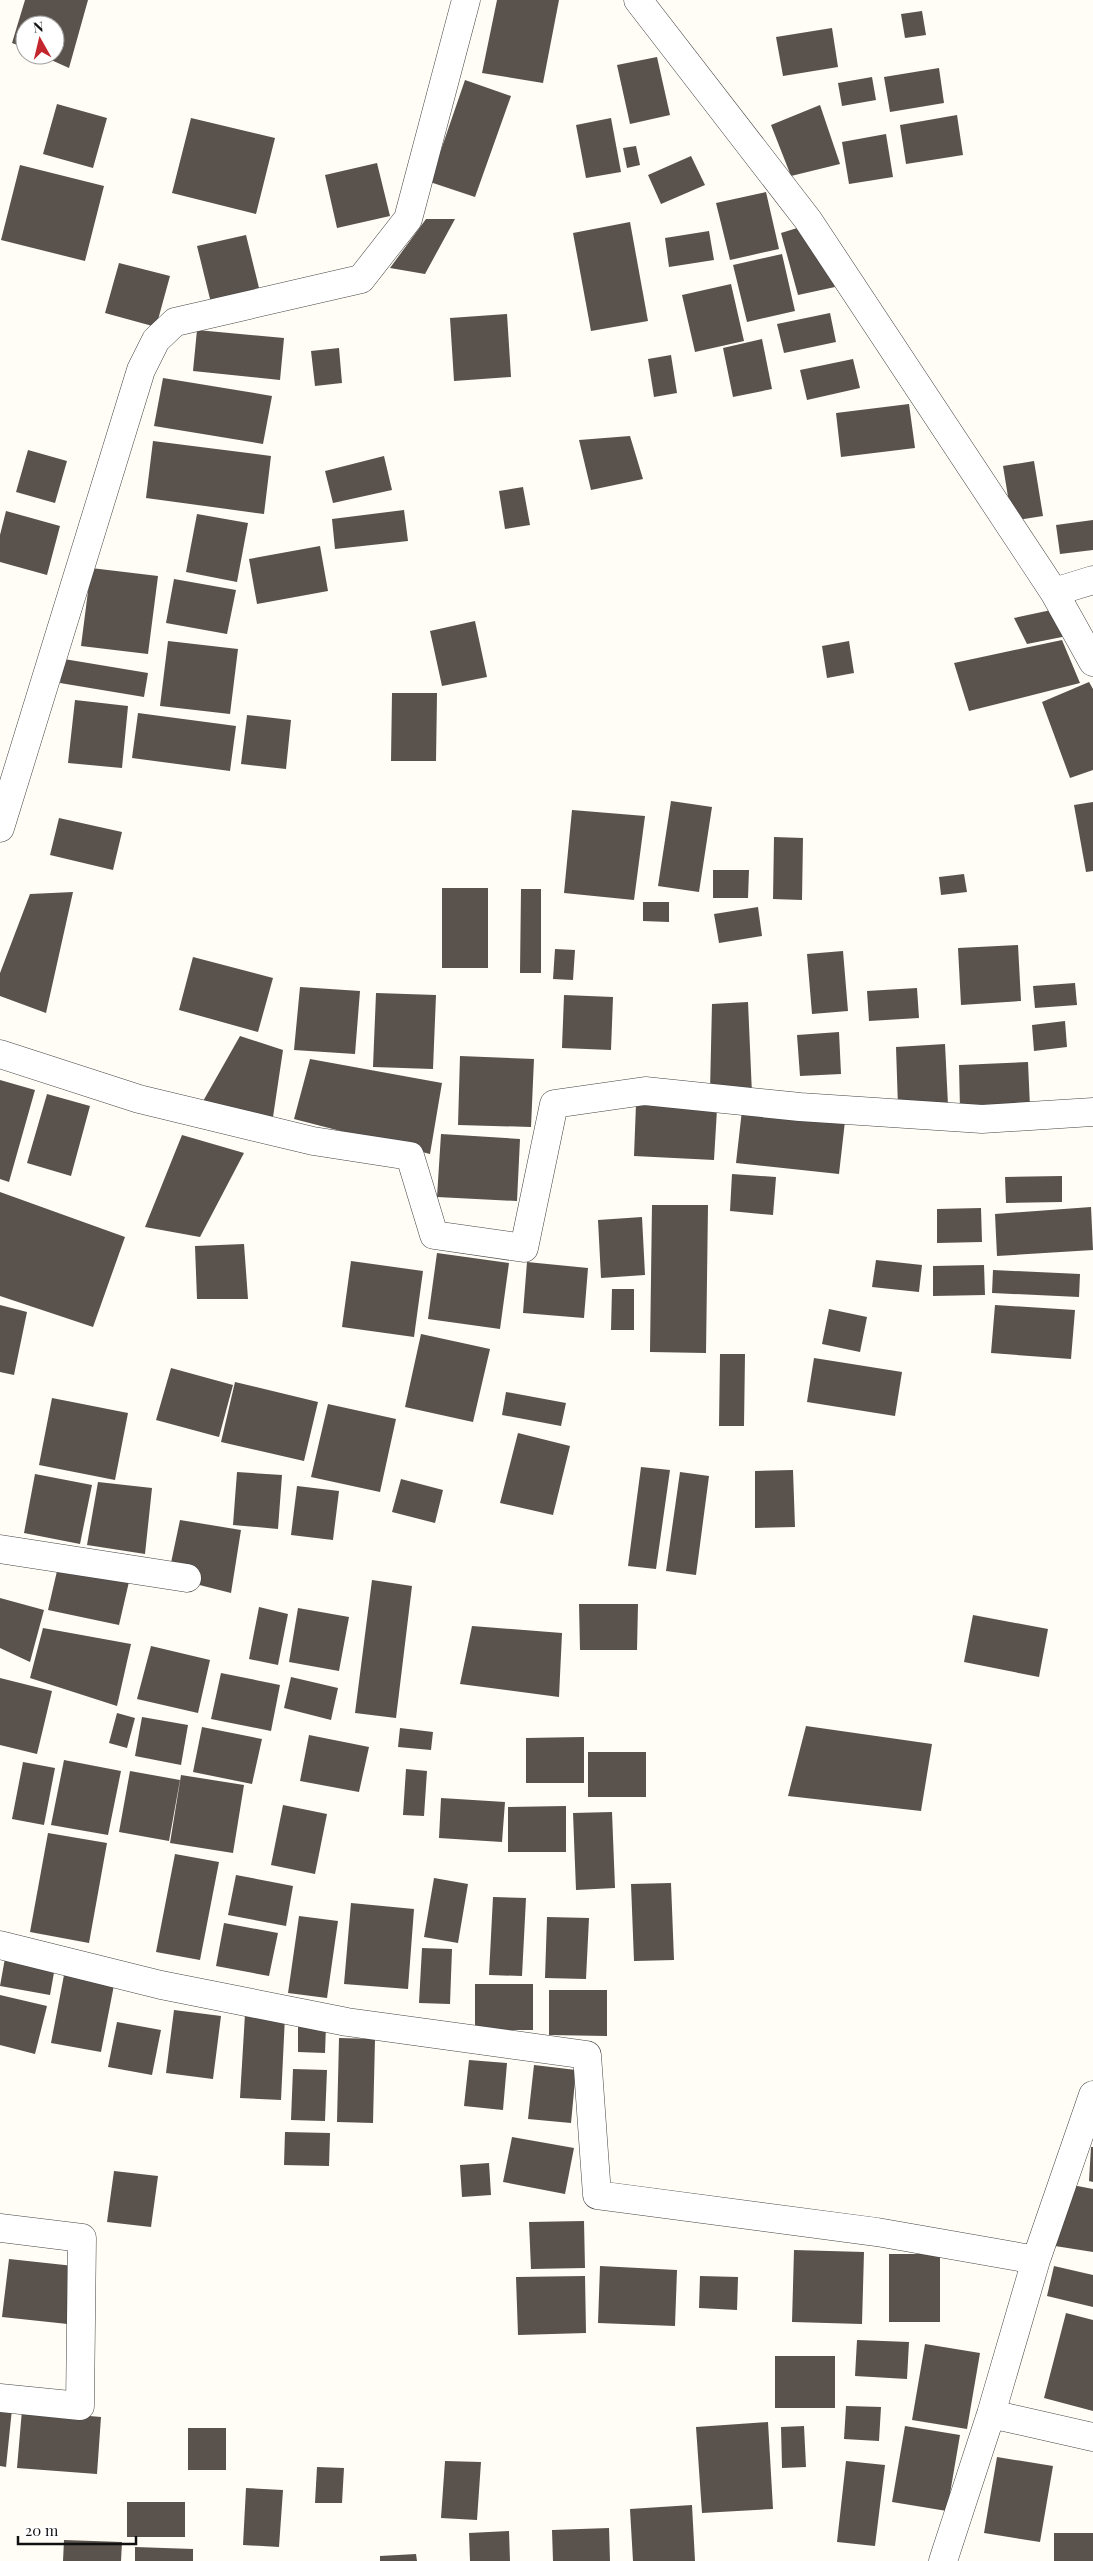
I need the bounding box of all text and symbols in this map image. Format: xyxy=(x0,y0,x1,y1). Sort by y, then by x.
north arrow xyxy=(15,15,65,65)
text: N xyxy=(32,17,44,37)
scale bar xyxy=(18,2514,135,2546)
text: 20 m xyxy=(25,2520,59,2540)

